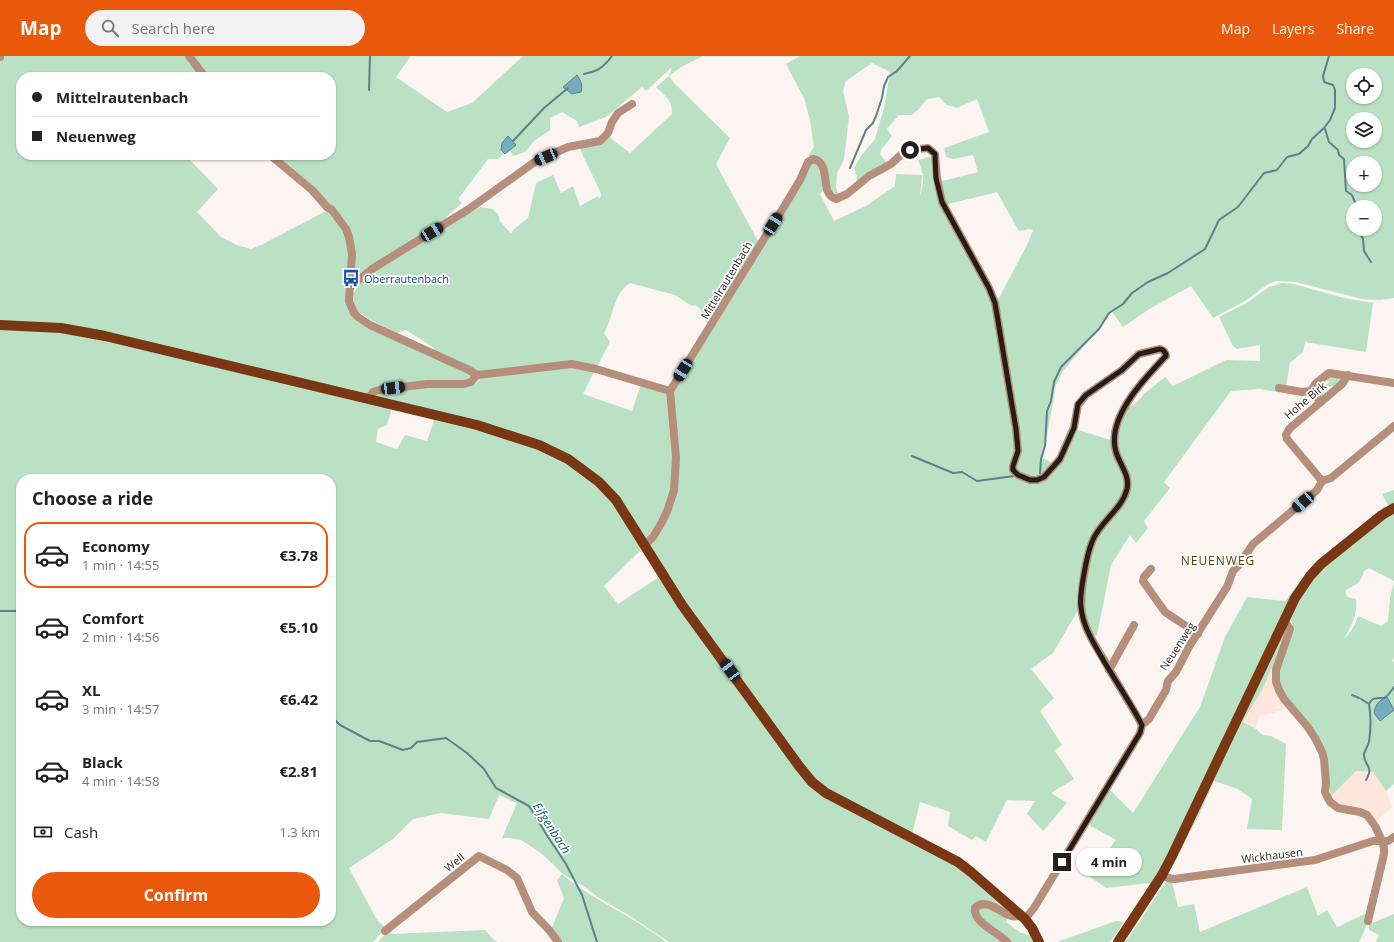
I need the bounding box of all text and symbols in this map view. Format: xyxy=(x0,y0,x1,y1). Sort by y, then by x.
search box xyxy=(85,10,365,46)
text: Map xyxy=(20,15,61,41)
icon: search xyxy=(99,17,121,39)
text: Search here xyxy=(131,18,215,38)
text: Map xyxy=(1221,19,1250,38)
text: Layers xyxy=(1272,19,1314,38)
text: Share xyxy=(1336,19,1374,38)
map controls xyxy=(1346,68,1382,236)
button: locate xyxy=(1346,68,1382,104)
text: Mittelrautenbach xyxy=(56,87,188,107)
button: layers xyxy=(1346,112,1382,148)
text: Neuenweg xyxy=(56,126,136,146)
route start xyxy=(901,141,919,159)
car xyxy=(533,147,559,167)
button: + xyxy=(1346,156,1382,192)
button: − xyxy=(1346,200,1382,236)
car xyxy=(762,211,784,237)
car xyxy=(419,221,445,243)
street label: Mittelrautenbach xyxy=(697,238,755,322)
bus stop icon: Oberrautenbach xyxy=(341,268,361,288)
place label: Oberrautenbach xyxy=(364,271,449,286)
car xyxy=(672,357,694,383)
street label: Hohe Birk xyxy=(1281,378,1329,422)
car xyxy=(380,381,406,395)
text: Choose a ride xyxy=(32,486,153,510)
car xyxy=(1290,490,1316,514)
text: Economy xyxy=(82,536,150,556)
icon: car xyxy=(34,537,70,573)
text: €3.78 xyxy=(279,545,318,565)
district label: NEUENWEG xyxy=(1181,552,1255,569)
text: 1 min · 14:55 xyxy=(82,556,159,574)
text: Comfort xyxy=(82,608,144,628)
icon: car xyxy=(34,609,70,645)
text: €5.10 xyxy=(279,617,318,637)
street label: Neuenweg xyxy=(1156,619,1198,673)
text: 2 min · 14:56 xyxy=(82,628,159,646)
car xyxy=(718,657,742,683)
text: XL xyxy=(82,680,100,700)
icon: car xyxy=(34,681,70,717)
text: €6.42 xyxy=(279,689,318,709)
text: 3 min · 14:57 xyxy=(82,700,159,718)
text: Black xyxy=(82,752,123,772)
icon: car xyxy=(34,753,70,789)
text: €2.81 xyxy=(279,761,318,781)
text: 4 min · 14:58 xyxy=(82,772,159,790)
water label: Eifgenbach xyxy=(529,799,575,857)
icon: cash xyxy=(32,821,54,843)
text: Cash xyxy=(64,822,98,842)
text: 1.3 km xyxy=(279,823,320,841)
street label: Wickhausen xyxy=(1240,844,1304,866)
callout: 4 min xyxy=(1076,848,1142,876)
street label: Well xyxy=(441,849,467,875)
route end xyxy=(1053,853,1071,871)
text: 4 min xyxy=(1091,853,1127,871)
button: Confirm xyxy=(32,872,320,918)

